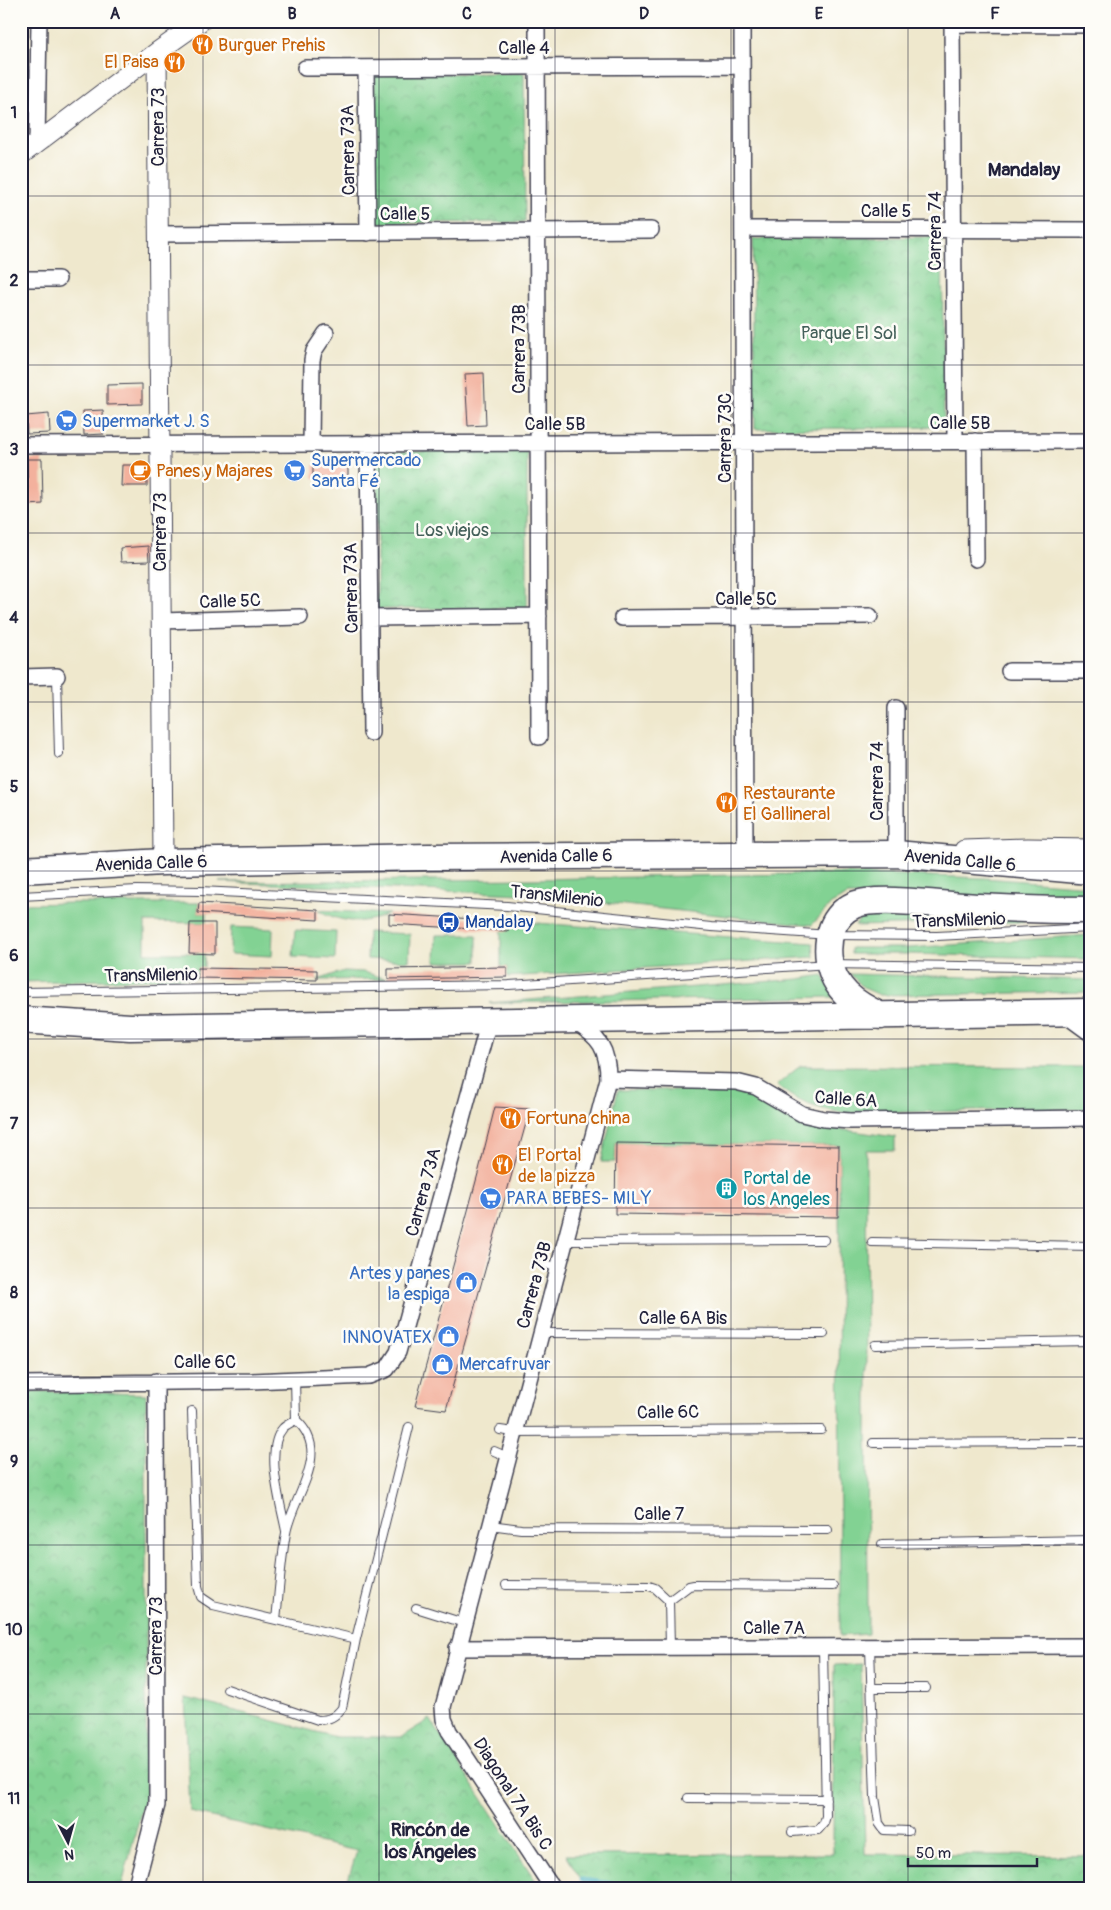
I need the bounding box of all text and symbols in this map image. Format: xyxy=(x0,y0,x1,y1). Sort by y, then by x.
text: A xyxy=(110,4,121,24)
text: B xyxy=(287,4,297,24)
text: C xyxy=(462,4,472,24)
text: D xyxy=(639,4,649,24)
text: E xyxy=(815,4,824,24)
text: F xyxy=(990,4,1000,24)
restaurant icon: Burguer Prehis xyxy=(190,33,214,57)
place label: Burguer Prehis xyxy=(218,34,325,57)
street label: Calle 4 xyxy=(498,37,550,60)
restaurant icon: El Paisa xyxy=(163,50,187,74)
place label: El Paisa xyxy=(104,51,159,74)
street label: Carrera 73 xyxy=(147,87,170,167)
text: 1 xyxy=(11,103,17,123)
street label: Carrera 73A xyxy=(336,104,361,196)
district label: Mandalay xyxy=(988,158,1061,182)
street label: Carrera 74 xyxy=(924,191,947,271)
street label: Calle 5 xyxy=(861,200,911,223)
street label: Calle 5 xyxy=(380,203,430,226)
text: 2 xyxy=(10,271,19,291)
street label: Carrera 73B xyxy=(508,304,531,394)
park label: Parque El Sol xyxy=(801,322,897,345)
street label: Carrera 73C xyxy=(714,393,737,483)
supermarket icon: Supermarket J. S xyxy=(54,409,78,433)
place label: Supermarket J. S xyxy=(82,410,210,433)
street label: Calle 5B xyxy=(930,412,990,435)
street label: Calle 5B xyxy=(525,413,585,436)
text: 3 xyxy=(10,440,19,460)
place label: Supermercado Santa Fé xyxy=(311,449,422,493)
supermarket icon: Supermercado Santa Fé xyxy=(283,458,307,482)
cafe icon: Panes y Majares xyxy=(128,459,152,483)
place label: Panes y Majares xyxy=(156,460,272,483)
street label: Carrera 73 xyxy=(149,492,172,572)
park label: Los viejos xyxy=(415,519,489,542)
street label: Carrera 73A xyxy=(339,542,364,634)
street label: Calle 5C xyxy=(715,588,777,611)
street label: Calle 5C xyxy=(199,589,261,614)
text: 4 xyxy=(9,608,19,628)
street label: Carrera 74 xyxy=(866,741,889,821)
text: 5 xyxy=(10,777,19,797)
place label: Restaurante El Gallineral xyxy=(743,782,835,826)
restaurant icon: Restaurante El Gallineral xyxy=(715,791,739,815)
street label: Avenida Calle 6 xyxy=(499,844,613,869)
street label: Avenida Calle 6 xyxy=(903,844,1017,877)
street label: Avenida Calle 6 xyxy=(94,850,208,877)
street label: TransMilenio xyxy=(509,880,605,913)
street label: TransMilenio xyxy=(912,907,1007,934)
bus stop icon: Mandalay xyxy=(437,910,461,934)
place label: Mandalay xyxy=(465,911,534,934)
text: 6 xyxy=(9,946,19,966)
street label: TransMilenio xyxy=(104,963,198,988)
street label: Calle 6A xyxy=(814,1086,878,1113)
restaurant icon: Fortuna china xyxy=(498,1106,522,1130)
place label: Fortuna china xyxy=(526,1107,630,1130)
text: 7 xyxy=(10,1114,19,1134)
place label: El Portal de la pizza xyxy=(518,1144,595,1188)
street label: Carrera 73A xyxy=(401,1145,446,1239)
restaurant icon: El Portal de la pizza xyxy=(490,1153,514,1177)
place label: Portal de los Angeles xyxy=(743,1167,830,1211)
building icon: Portal de los Angeles xyxy=(715,1176,739,1200)
supermarket icon: PARA BEBES- MILY xyxy=(478,1186,502,1210)
place label: PARA BEBES- MILY xyxy=(506,1187,652,1210)
street label: Carrera 73B xyxy=(512,1239,557,1331)
place label: Artes y panes la espiga xyxy=(349,1262,450,1306)
shop icon: Artes y panes la espiga xyxy=(454,1271,478,1295)
text: 8 xyxy=(10,1283,18,1303)
street label: Calle 6A Bis xyxy=(639,1307,727,1330)
shop icon: INNOVATEX xyxy=(436,1325,460,1349)
place label: INNOVATEX xyxy=(342,1326,432,1349)
street label: Calle 6C xyxy=(174,1351,236,1374)
shop icon: Mercafruvar xyxy=(431,1352,455,1376)
place label: Mercafruvar xyxy=(459,1353,551,1376)
street label: Calle 6C xyxy=(637,1400,699,1425)
text: 9 xyxy=(10,1452,18,1472)
street label: Calle 7 xyxy=(634,1503,685,1526)
street label: Carrera 73 xyxy=(145,1596,168,1676)
street label: Calle 7A xyxy=(743,1617,805,1640)
text: 10 xyxy=(5,1620,23,1640)
street label: Diagonal 7A Bis C xyxy=(468,1734,558,1855)
text: 11 xyxy=(8,1789,20,1809)
north arrow xyxy=(42,1818,92,1868)
district label: Rincón de los Ángeles xyxy=(384,1818,477,1864)
scale bar xyxy=(908,1835,1037,1867)
text: 50 m xyxy=(916,1844,951,1863)
text: N xyxy=(64,1845,75,1863)

